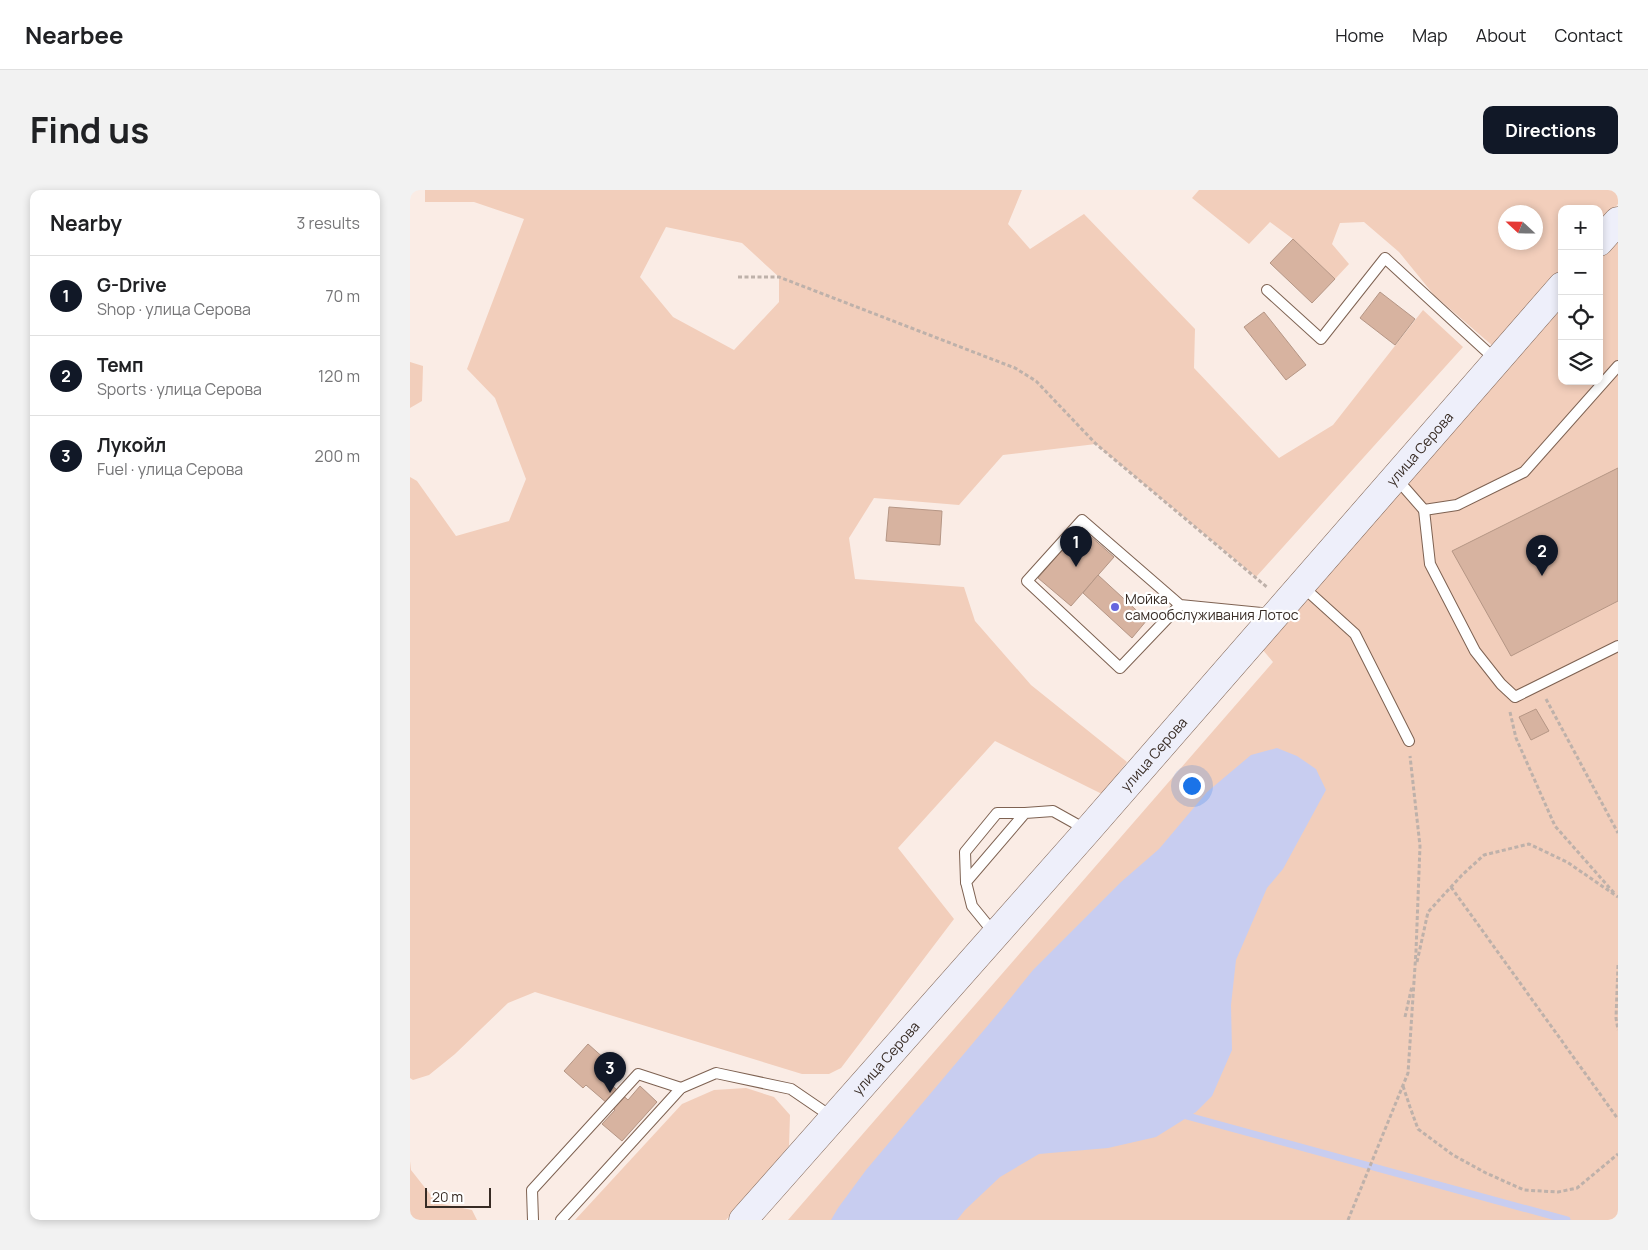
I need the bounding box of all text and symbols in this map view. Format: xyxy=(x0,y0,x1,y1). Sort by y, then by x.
text: Nearbee xyxy=(25,18,124,51)
text: Home xyxy=(1335,23,1384,47)
text: Map xyxy=(1412,23,1448,47)
text: About xyxy=(1476,23,1526,47)
text: Contact xyxy=(1554,23,1623,47)
text: Find us xyxy=(30,106,149,154)
button: Directions xyxy=(1483,106,1618,154)
north arrow xyxy=(1498,205,1543,250)
map controls xyxy=(1558,205,1603,385)
button: + xyxy=(1558,205,1603,250)
text: Nearby xyxy=(50,209,122,237)
text: 3 results xyxy=(297,212,360,234)
button: − xyxy=(1558,250,1603,295)
text: G-Drive xyxy=(97,272,167,298)
text: 1 xyxy=(62,285,70,307)
text: 70 m xyxy=(325,285,360,307)
button: locate xyxy=(1558,295,1603,340)
text: Shop · улица Серова xyxy=(97,298,251,320)
button: layers xyxy=(1558,340,1603,385)
text: Темп xyxy=(97,352,144,378)
text: 2 xyxy=(61,365,71,387)
text: 120 m xyxy=(318,365,360,387)
text: Sports · улица Серова xyxy=(97,378,262,400)
street label: улица Серова xyxy=(1382,408,1457,490)
text: Лукойл xyxy=(97,432,166,458)
text: 3 xyxy=(61,445,71,467)
text: 200 m xyxy=(315,445,360,467)
text: Fuel · улица Серова xyxy=(97,458,243,480)
pin: 1 xyxy=(1060,526,1092,567)
pin: 2 xyxy=(1526,535,1558,576)
place label: Мойка самообслуживания Лотос xyxy=(1125,589,1299,624)
marker: Мойка самообслуживания Лотос xyxy=(1109,601,1121,613)
street label: улица Серова xyxy=(1116,713,1191,795)
your location xyxy=(1179,773,1205,799)
street label: улица Серова xyxy=(848,1017,923,1099)
pin: 3 xyxy=(594,1052,626,1093)
scale bar xyxy=(425,1185,491,1208)
text: 20 m xyxy=(432,1187,463,1206)

